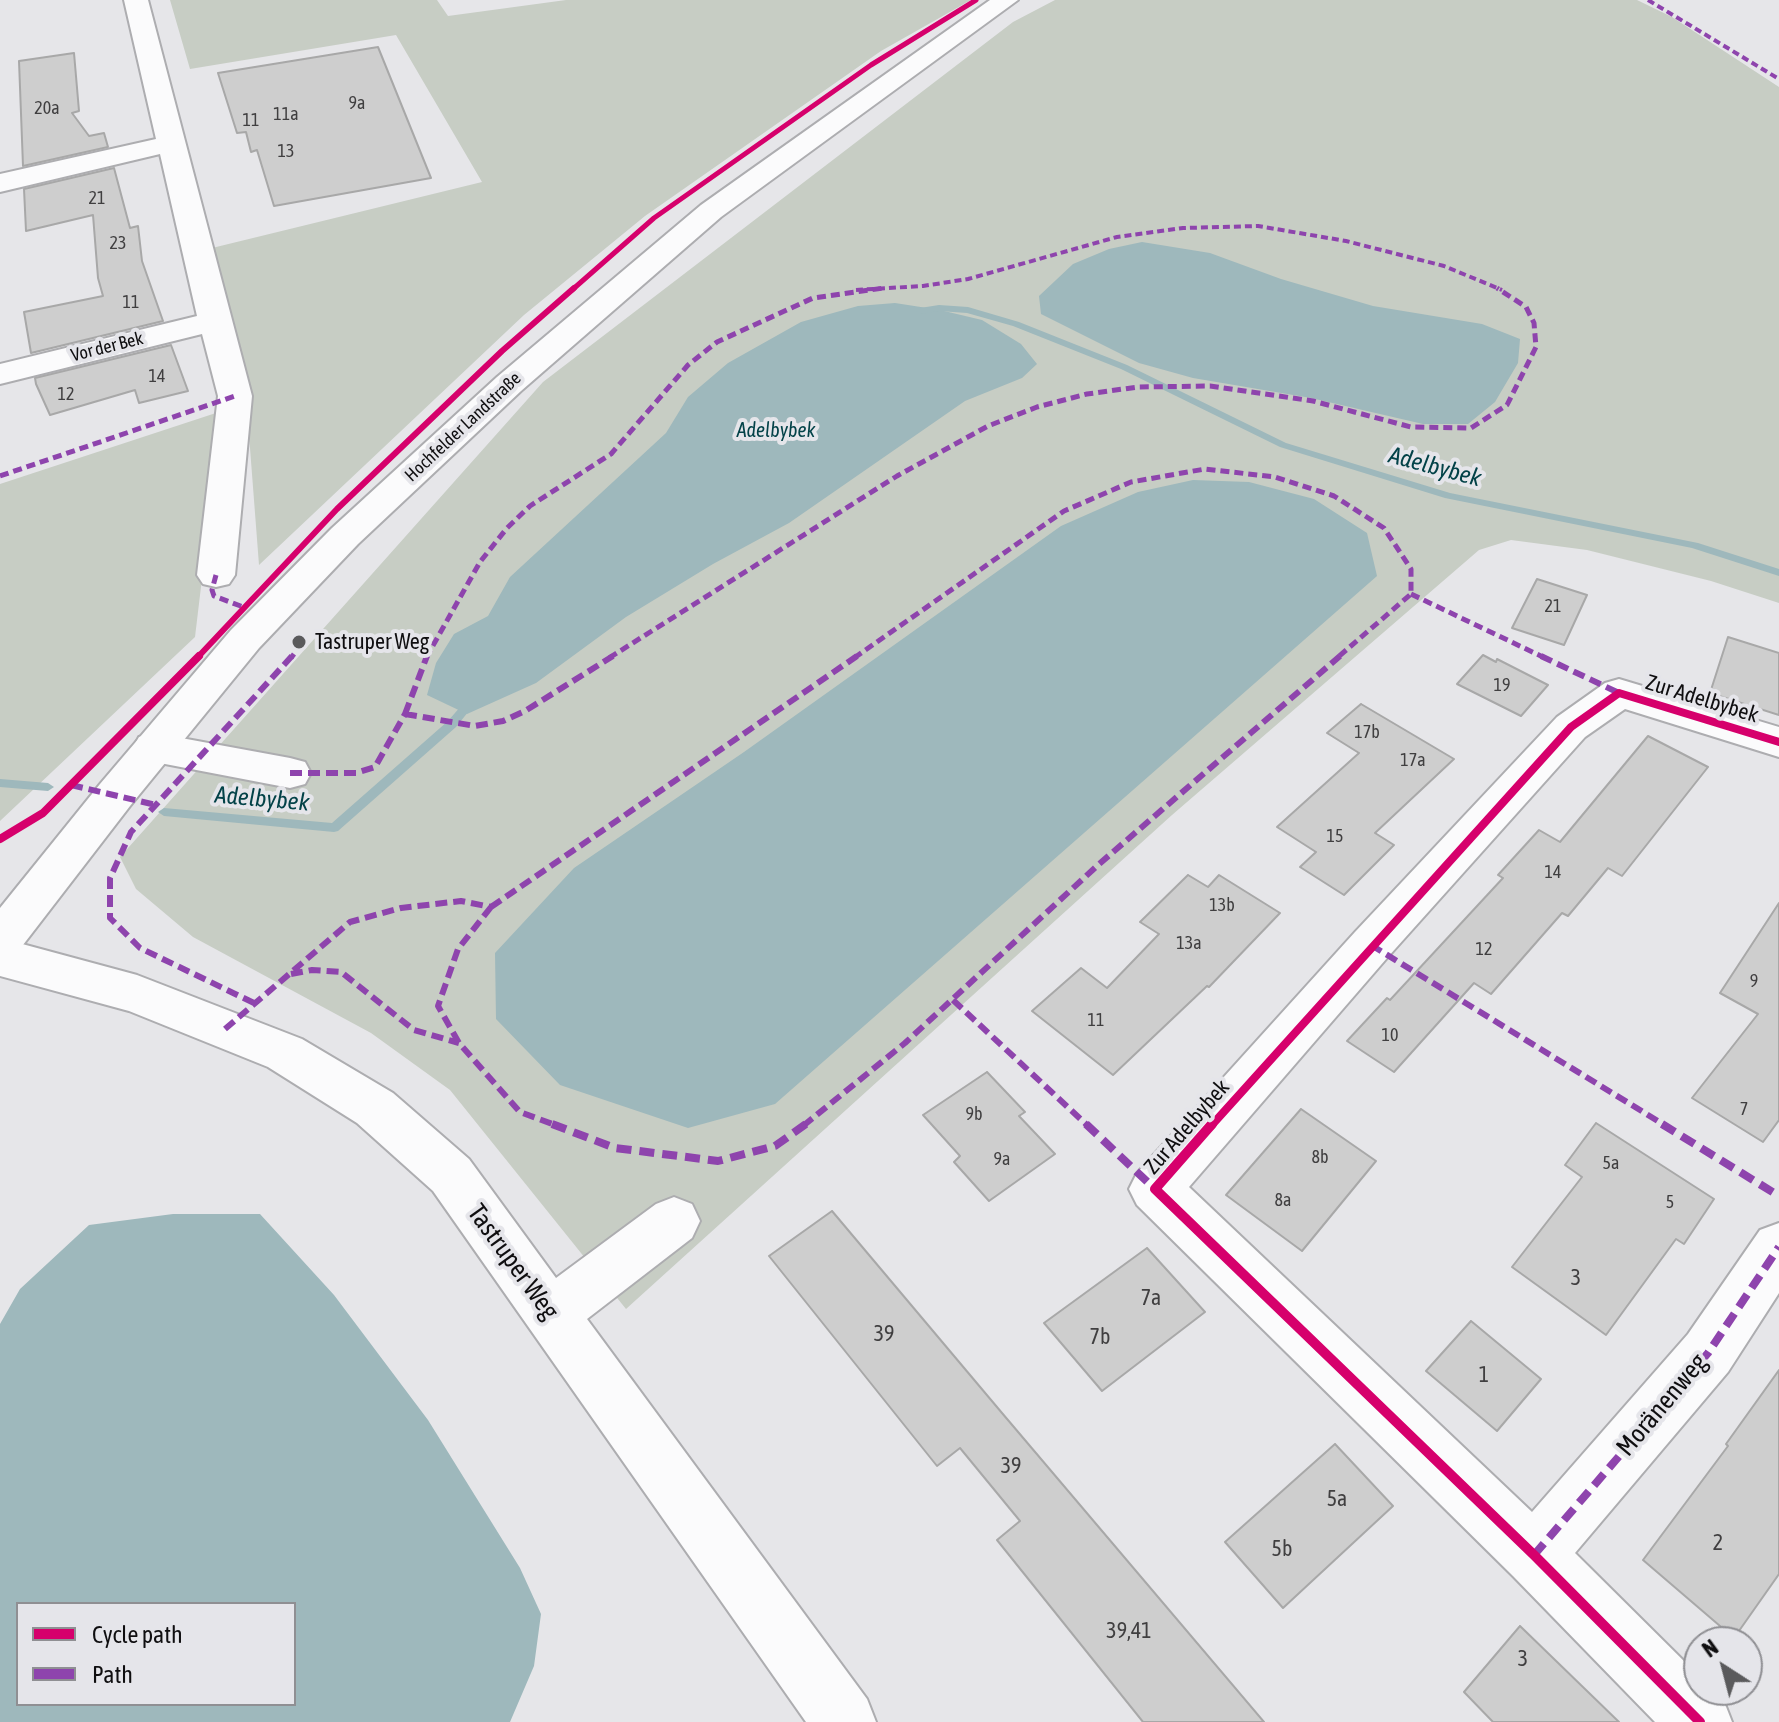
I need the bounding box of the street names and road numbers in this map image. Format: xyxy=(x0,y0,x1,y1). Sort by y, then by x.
street label: Vor der Bek xyxy=(69,328,145,366)
street label: Hochfelder Landstraße xyxy=(401,368,525,486)
street label: Zur Adelbybek xyxy=(1642,669,1762,729)
street label: Zur Adelbybek xyxy=(1139,1074,1235,1180)
street label: Tastruper Weg xyxy=(461,1198,565,1326)
street label: Moränenweg xyxy=(1610,1347,1714,1463)

